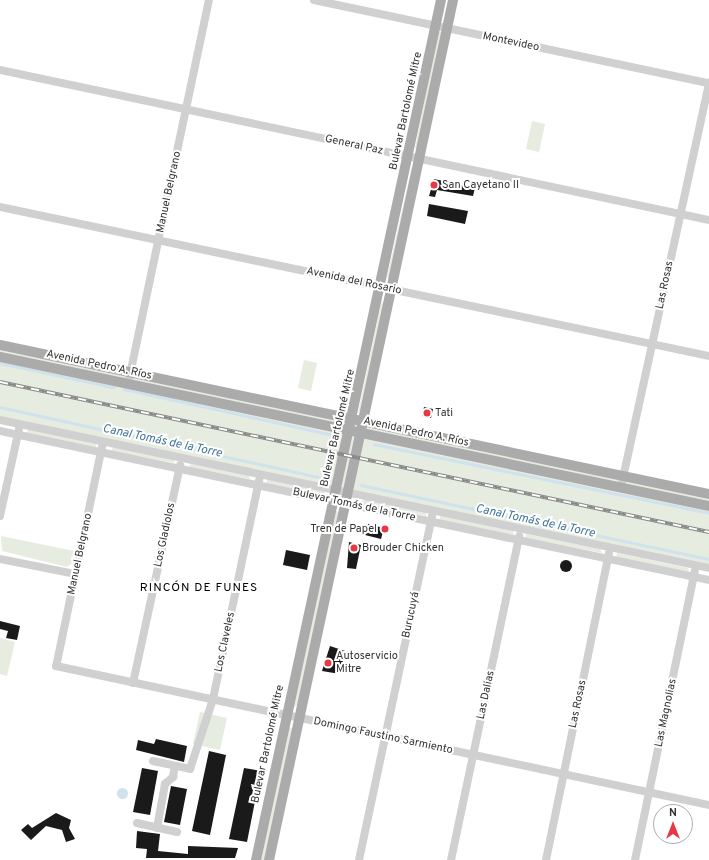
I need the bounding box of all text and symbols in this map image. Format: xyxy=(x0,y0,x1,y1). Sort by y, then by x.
street label: Montevideo xyxy=(481,30,541,54)
street label: Bulevar Bartolomé Mitre xyxy=(387,51,425,171)
street label: General Paz xyxy=(324,132,384,158)
street label: Manuel Belgrano xyxy=(154,150,184,234)
place label: San Cayetano II xyxy=(442,178,519,192)
marker: San Cayetano II xyxy=(429,180,439,190)
street label: Las Rosas xyxy=(653,260,677,310)
street label: Avenida del Rosario xyxy=(305,264,403,298)
street label: Avenida Pedro A. Ríos xyxy=(45,347,153,383)
street label: Bulevar Bartolomé Mitre xyxy=(318,368,358,488)
place label: Tati xyxy=(435,406,453,420)
marker: Tati xyxy=(422,408,432,418)
street label: Avenida Pedro A. Ríos xyxy=(362,414,470,450)
water label: Canal Tomás de la Torre xyxy=(101,422,223,462)
street label: Bulevar Tomás de la Torre xyxy=(291,485,417,525)
street label: Los Gladiolos xyxy=(152,502,178,568)
water label: Canal Tomás de la Torre xyxy=(474,502,596,542)
street label: Manuel Belgrano xyxy=(65,512,95,596)
place label: Tren de Papel xyxy=(310,522,377,536)
marker: Tren de Papel xyxy=(380,524,390,534)
place label: Brouder Chicken xyxy=(362,541,444,555)
marker: Brouder Chicken xyxy=(349,543,359,553)
district label: RINCÓN DE FUNES xyxy=(140,582,258,596)
street label: Burucuyá xyxy=(400,591,422,639)
street label: Los Claveles xyxy=(212,611,238,673)
place label: Autoservicio Mitre xyxy=(336,650,398,676)
marker: Autoservicio Mitre xyxy=(323,658,333,668)
street label: Las Dalias xyxy=(474,669,498,721)
street label: Las Magnolias xyxy=(652,678,680,748)
street label: Las Rosas xyxy=(566,679,590,729)
street label: Bulevar Bartolomé Mitre xyxy=(249,684,287,804)
street label: Domingo Faustino Sarmiento xyxy=(312,715,454,757)
north arrow xyxy=(653,804,693,844)
text: N xyxy=(669,806,677,820)

